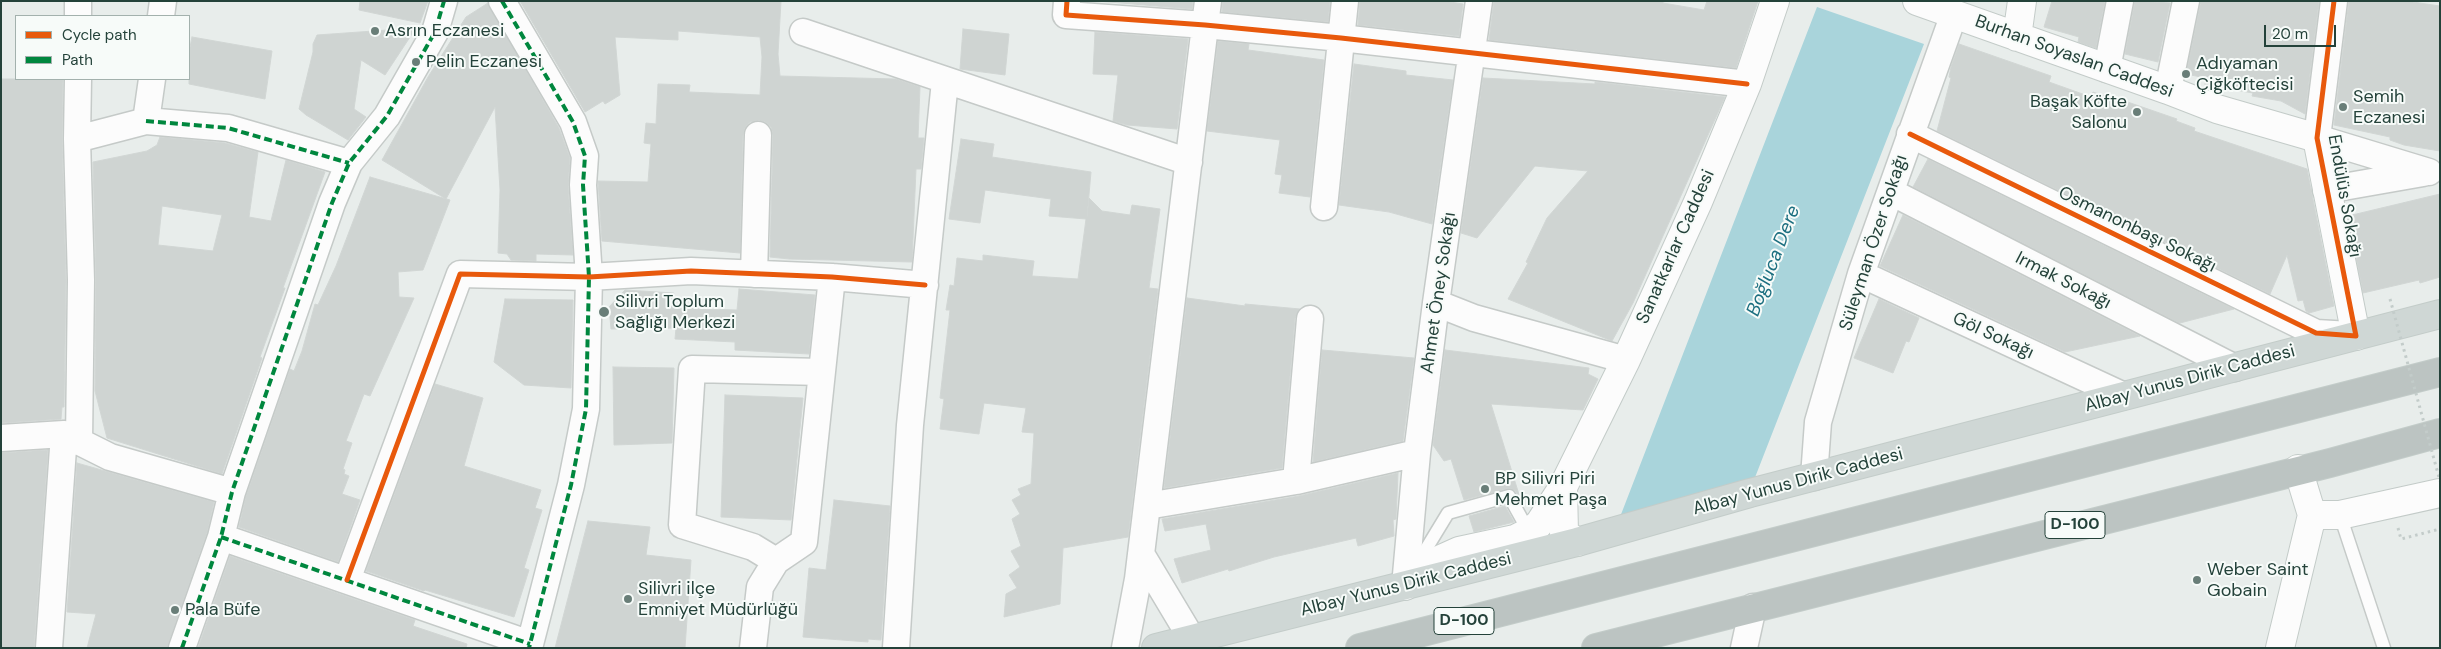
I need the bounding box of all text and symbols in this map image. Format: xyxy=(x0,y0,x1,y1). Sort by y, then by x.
street label: Burhan Soyaslan Caddesi xyxy=(1972,11,2176,103)
legend xyxy=(15,15,190,80)
scale bar xyxy=(2266,15,2338,47)
place label: Asrın Eczanesi xyxy=(385,20,504,42)
text: 20 m xyxy=(2272,24,2308,44)
text: Cycle path xyxy=(62,25,137,45)
marker: Asrın Eczanesi xyxy=(369,25,381,37)
text: Path xyxy=(62,50,93,70)
place label: Pelin Eczanesi xyxy=(426,51,542,73)
place label: Adıyaman Çiğköftecisi xyxy=(2196,53,2293,96)
marker: Pelin Eczanesi xyxy=(410,56,422,68)
marker: Adıyaman Çiğköftecisi xyxy=(2180,68,2192,80)
place label: Semih Eczanesi xyxy=(2353,86,2425,128)
place label: Başak Köfte Salonu xyxy=(2030,91,2127,134)
marker: Semih Eczanesi xyxy=(2337,101,2349,113)
marker: Başak Köfte Salonu xyxy=(2131,106,2143,118)
street label: Endülüs Sokağı xyxy=(2323,133,2365,259)
street label: Süleyman Özer Sokağı xyxy=(1835,152,1913,334)
street label: Sanatkarlar Caddesi xyxy=(1632,166,1720,328)
street label: Osmanonbaşı Sokağı xyxy=(2055,182,2219,278)
water label: Boğluca Dere xyxy=(1742,203,1806,319)
street label: Ahmet Öney Sokağı xyxy=(1417,211,1461,375)
street label: Irmak Sokağı xyxy=(2012,248,2114,314)
place label: Silivri Toplum Sağlığı Merkezi xyxy=(615,291,735,334)
marker: Silivri Toplum Sağlığı Merkezi xyxy=(597,305,611,319)
street label: Göl Sokağı xyxy=(1949,308,2037,364)
street label: Albay Yunus Dirik Caddesi xyxy=(2083,341,2297,417)
street label: Albay Yunus Dirik Caddesi xyxy=(1691,444,1905,520)
place label: BP Silivri Piri Mehmet Paşa xyxy=(1495,468,1607,510)
marker: BP Silivri Piri Mehmet Paşa xyxy=(1479,483,1491,495)
road number: D-100 xyxy=(2045,512,2105,538)
street label: Albay Yunus Dirik Caddesi xyxy=(1298,548,1514,622)
place label: Weber Saint Gobain xyxy=(2207,559,2309,602)
marker: Weber Saint Gobain xyxy=(2191,574,2203,586)
place label: Silivri ilçe Emniyet Müdürlüğü xyxy=(638,578,798,620)
marker: Silivri ilçe Emniyet Müdürlüğü xyxy=(622,593,634,605)
place label: Pala Büfe xyxy=(185,599,261,621)
marker: Pala Büfe xyxy=(169,604,181,616)
road number: D-100 xyxy=(1434,608,1494,634)

